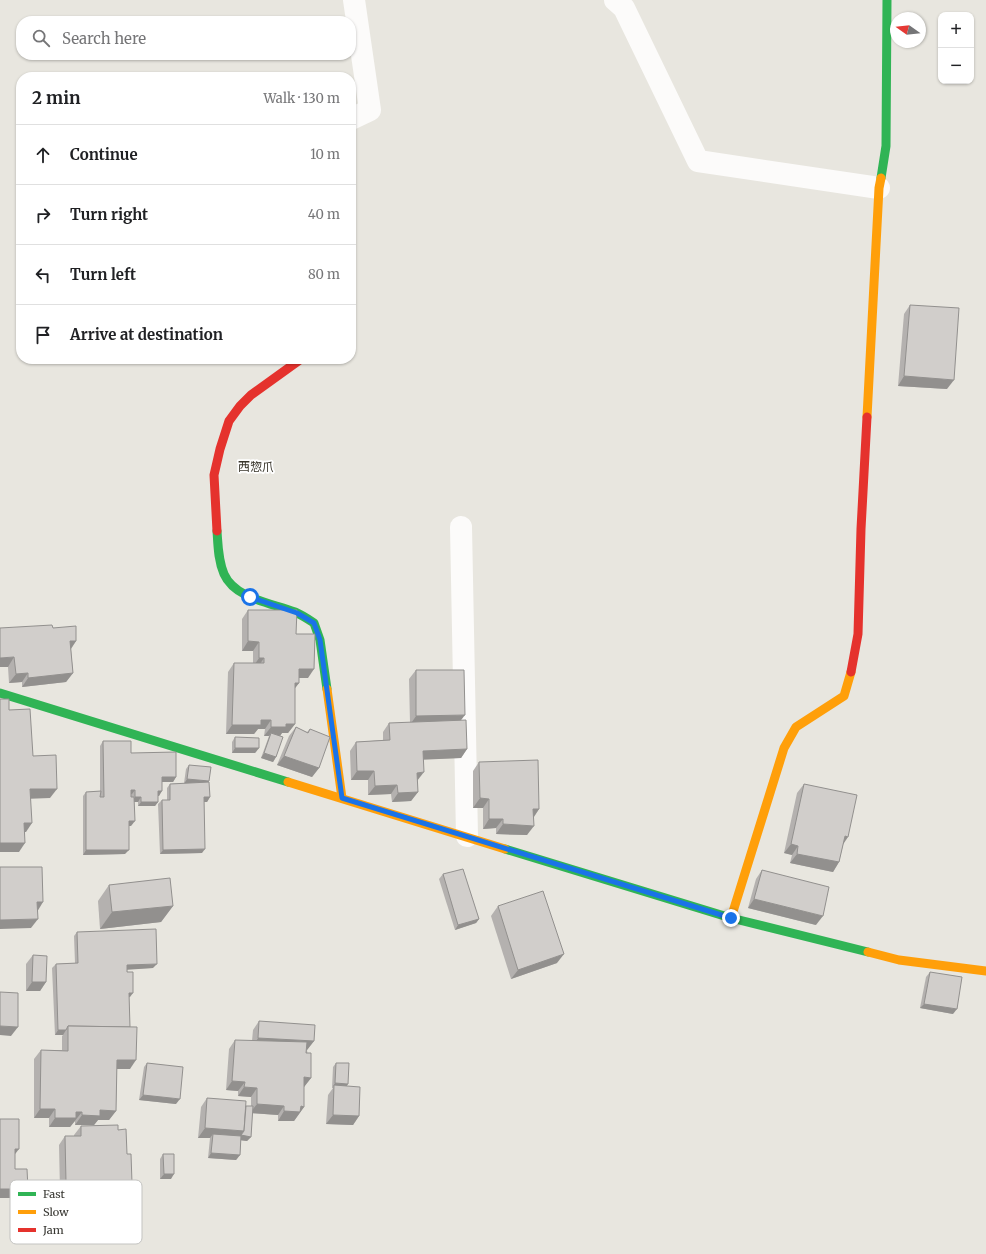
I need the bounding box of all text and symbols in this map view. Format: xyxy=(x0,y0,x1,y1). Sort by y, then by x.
north arrow xyxy=(890,12,926,48)
map controls xyxy=(938,12,974,84)
button: + xyxy=(938,12,974,48)
search box xyxy=(16,16,356,60)
icon: search xyxy=(30,27,52,49)
text: Search here xyxy=(62,29,146,48)
button: − xyxy=(938,48,974,84)
text: 2 min xyxy=(32,87,80,109)
text: Walk · 130 m xyxy=(263,90,340,107)
icon: ahead xyxy=(32,144,54,166)
text: Continue xyxy=(70,145,138,164)
text: 10 m xyxy=(310,146,340,163)
icon: right xyxy=(32,204,54,226)
text: Turn right xyxy=(70,205,148,224)
text: 40 m xyxy=(308,206,340,223)
icon: left xyxy=(32,264,54,286)
text: Turn left xyxy=(70,265,136,284)
text: 80 m xyxy=(308,266,340,283)
icon: arrive xyxy=(32,324,54,346)
text: Arrive at destination xyxy=(70,325,223,344)
district label: 西惣爪 xyxy=(238,459,274,474)
route start xyxy=(241,588,259,606)
route end xyxy=(722,909,740,927)
legend xyxy=(10,1180,142,1244)
text: Fast xyxy=(43,1187,66,1201)
text: Slow xyxy=(43,1205,69,1219)
text: Jam xyxy=(42,1223,64,1237)

